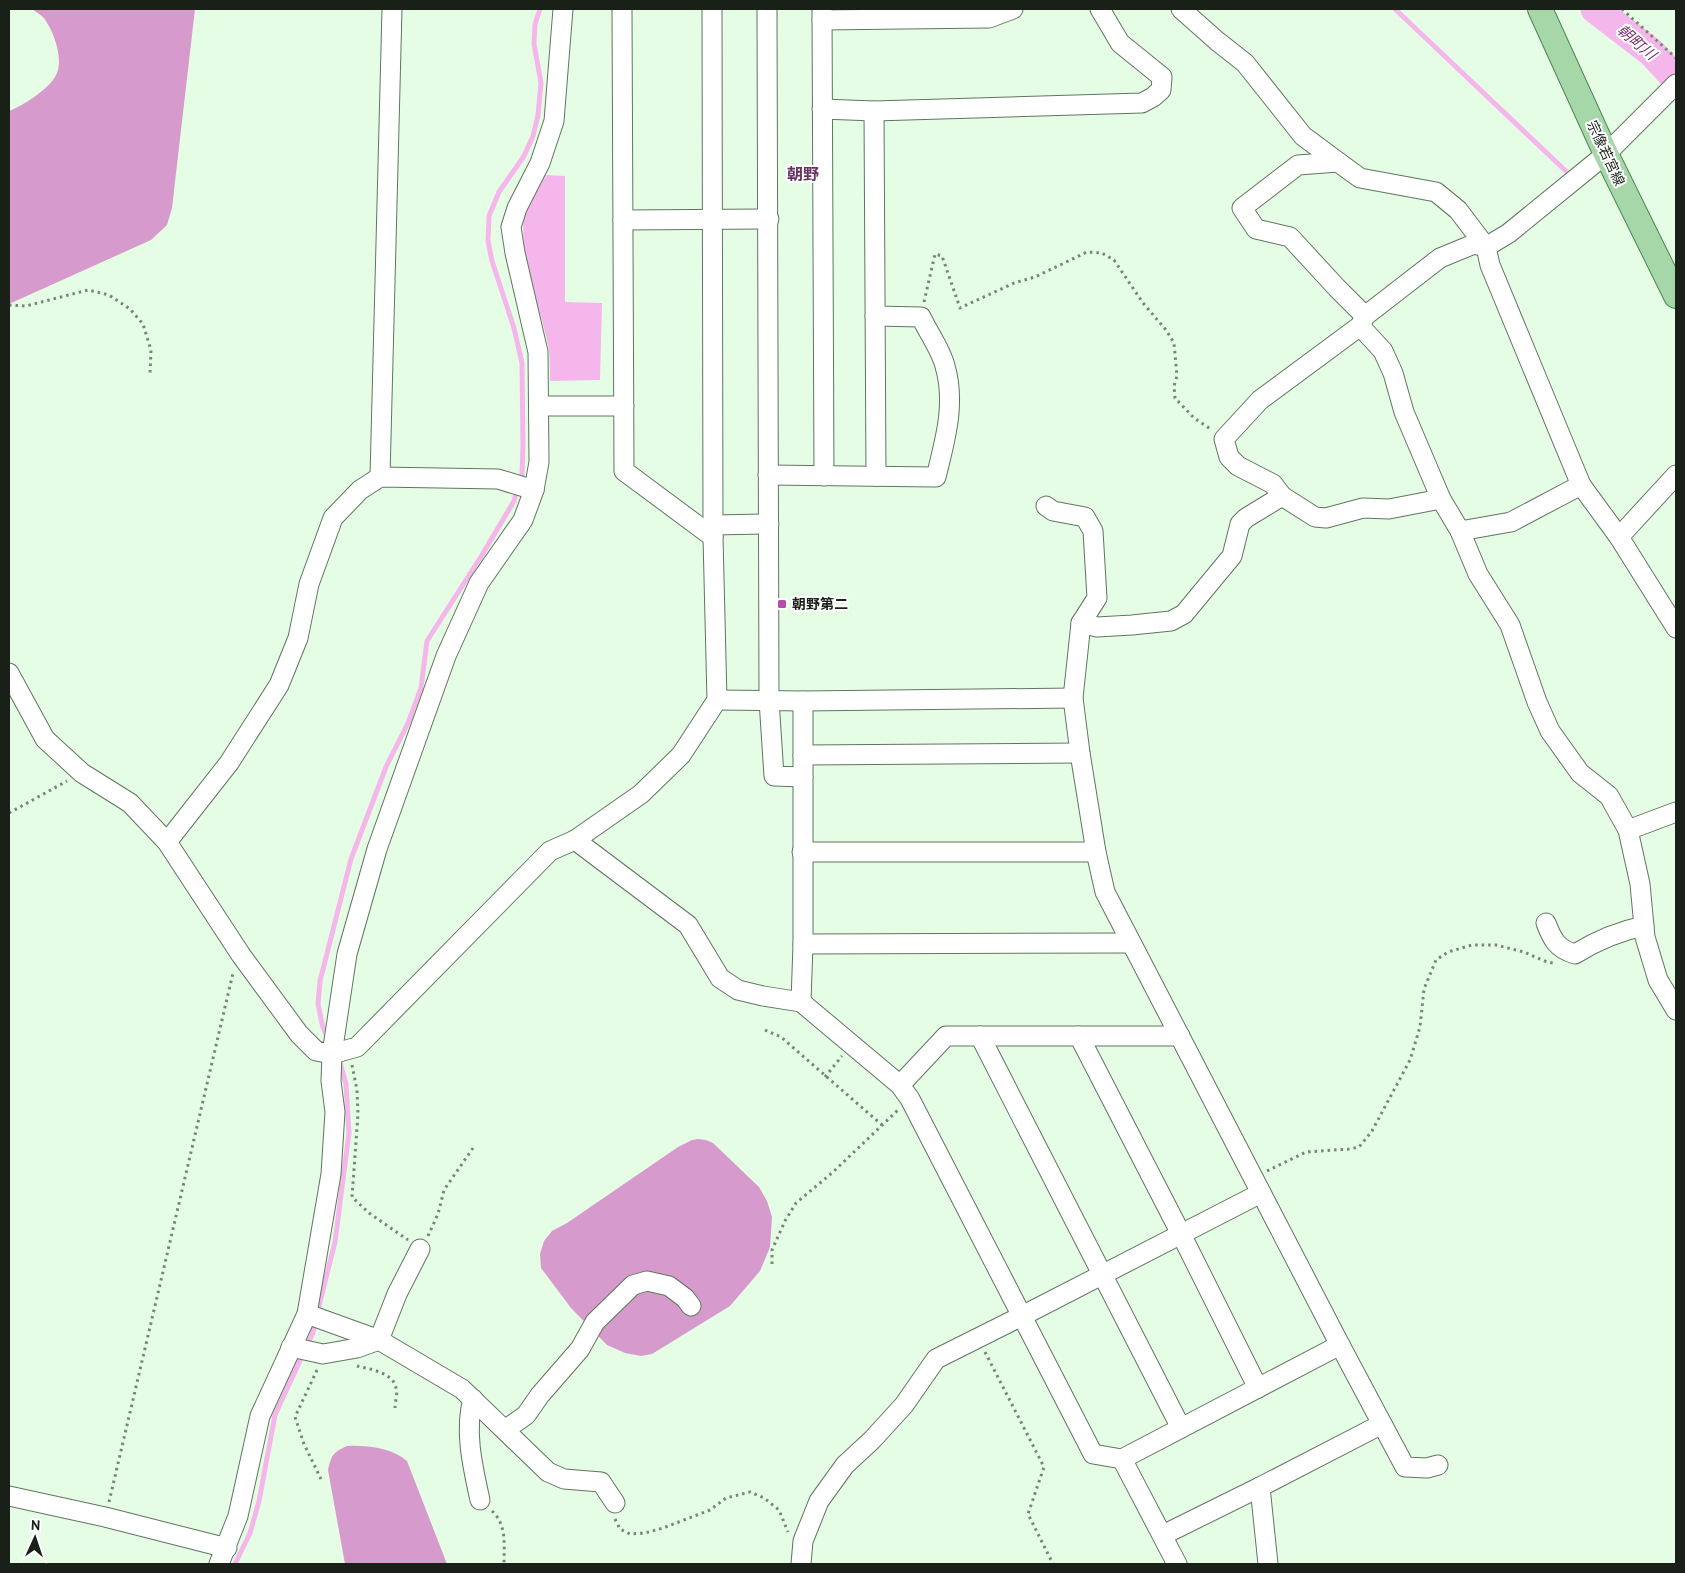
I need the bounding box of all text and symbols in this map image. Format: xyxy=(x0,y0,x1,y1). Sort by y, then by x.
water label: 朝町川 xyxy=(1614,20,1662,65)
street label: 宗像若宮線 xyxy=(1583,117,1629,189)
district label: 朝野 xyxy=(787,164,819,184)
place label: 朝野第二 xyxy=(792,595,848,613)
marker: 朝野第二 xyxy=(776,598,788,610)
north arrow xyxy=(10,1513,60,1563)
text: N xyxy=(31,1516,41,1534)

